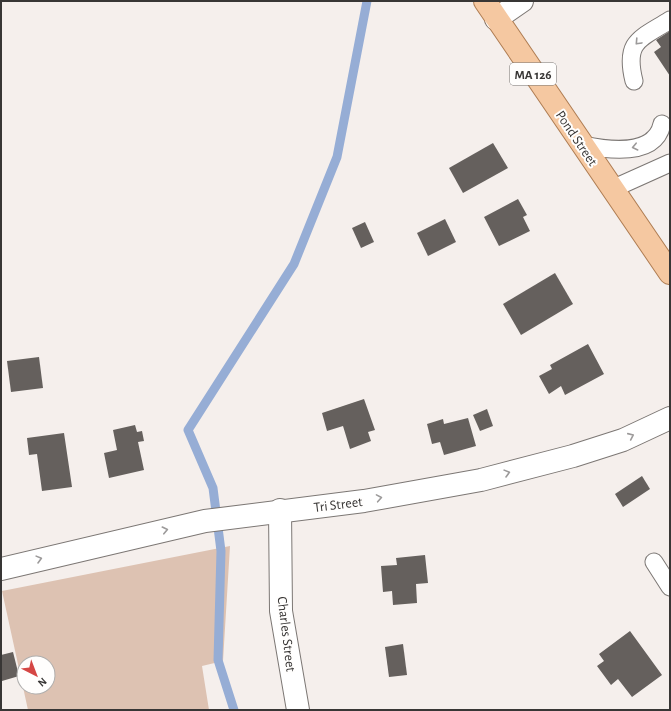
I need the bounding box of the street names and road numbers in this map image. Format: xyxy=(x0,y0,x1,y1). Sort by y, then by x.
road number: MA 126 xyxy=(510,63,556,85)
street label: Pond Street xyxy=(553,108,600,169)
street label: Tri Street xyxy=(313,495,364,515)
street label: Charles Street xyxy=(274,596,298,673)

